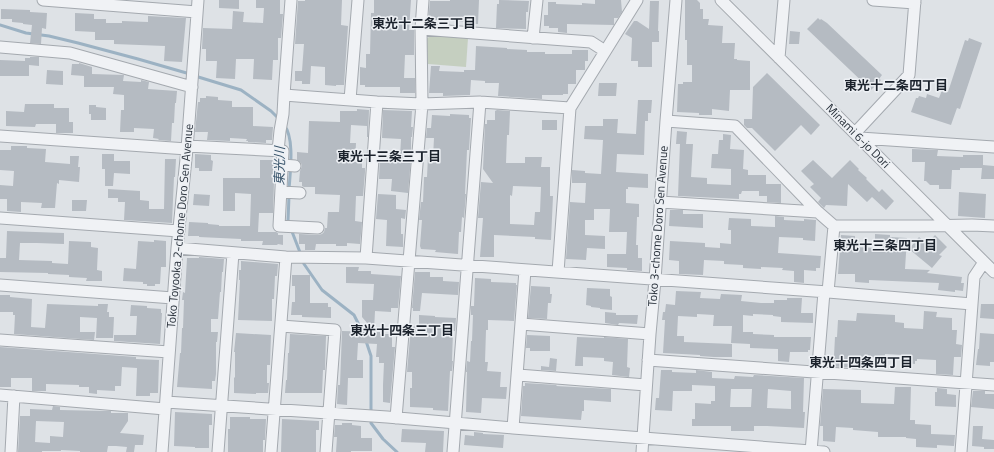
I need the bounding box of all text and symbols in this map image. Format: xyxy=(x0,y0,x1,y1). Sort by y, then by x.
district label: 東光十二条三丁目 xyxy=(372,13,476,33)
district label: 東光十二条四丁目 xyxy=(844,75,948,95)
street label: Minami 6-jo Dori xyxy=(822,99,895,172)
street label: Toko Toyooka 2-chome Doro Sen Avenue xyxy=(161,123,198,329)
water label: 東光川 xyxy=(269,144,289,186)
street label: Toko 3-chome Doro Sen Avenue xyxy=(642,145,673,307)
district label: 東光十三条三丁目 xyxy=(337,146,441,166)
district label: 東光十三条四丁目 xyxy=(833,235,937,255)
district label: 東光十四条三丁目 xyxy=(350,320,454,340)
district label: 東光十四条四丁目 xyxy=(809,352,913,372)

